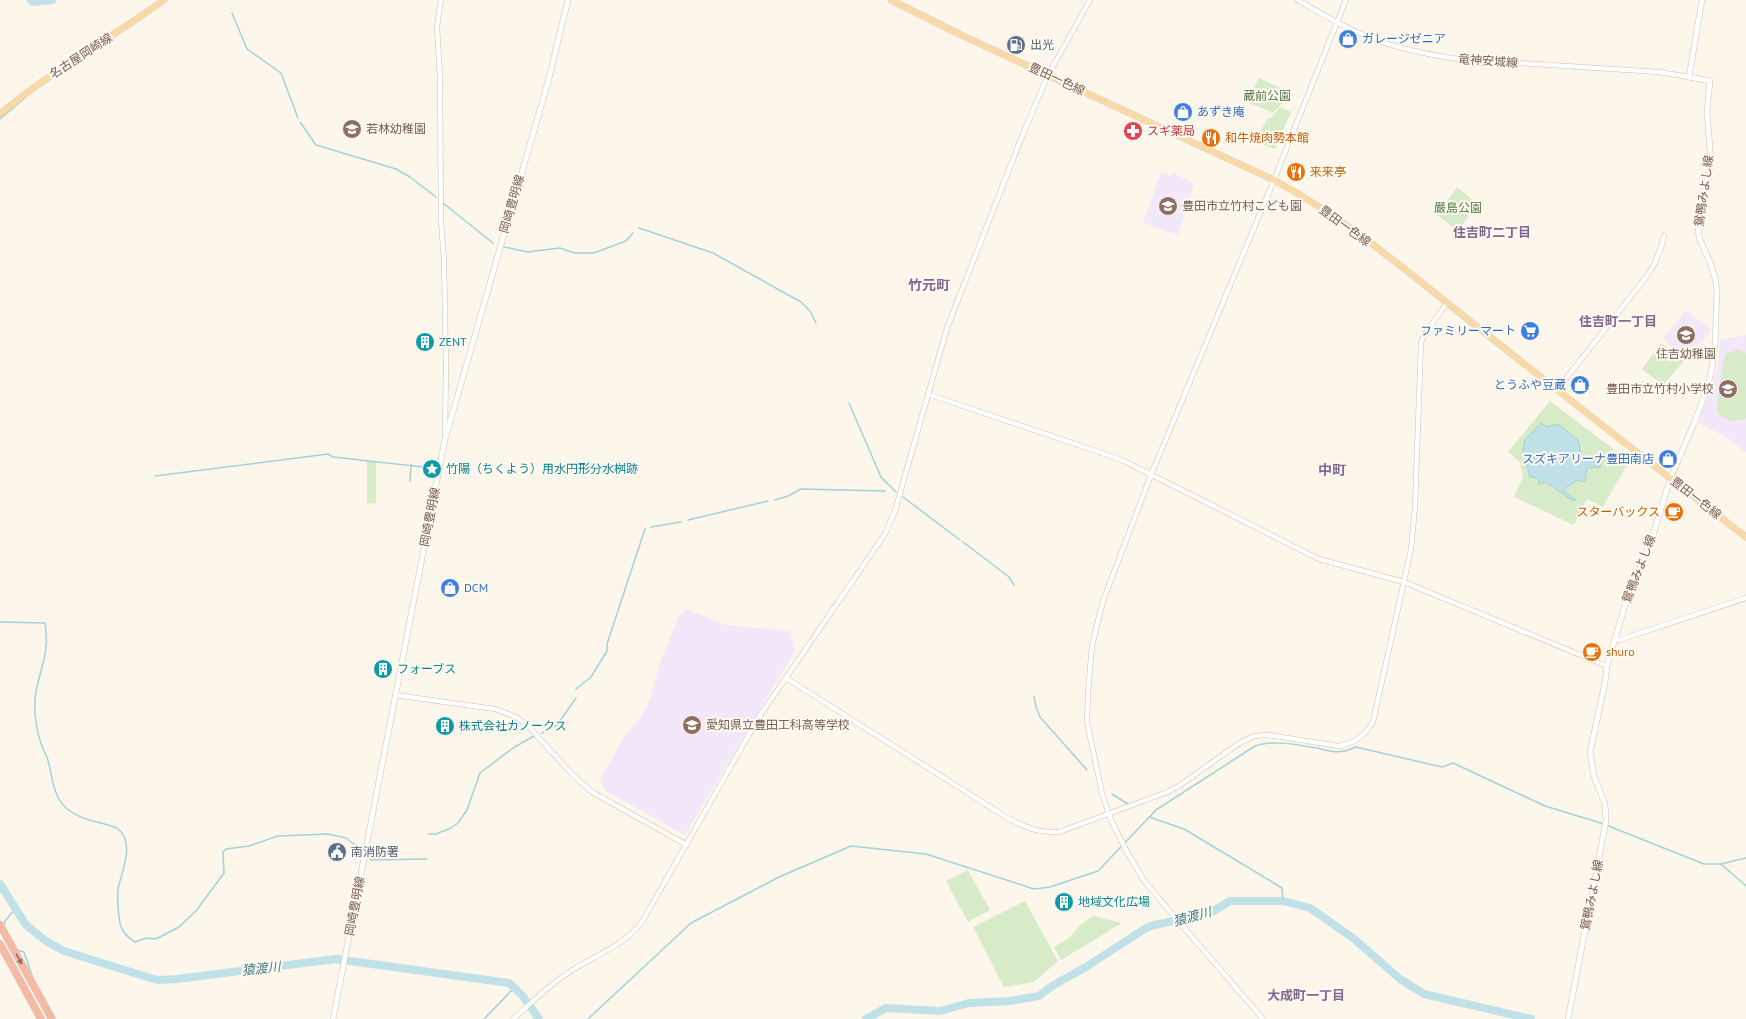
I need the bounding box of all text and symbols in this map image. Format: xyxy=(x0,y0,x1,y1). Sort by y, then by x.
shop icon: ガレージゼニア xyxy=(1337,28,1359,50)
street label: 名古屋岡崎線 xyxy=(46,30,115,81)
place label: ガレージゼニア xyxy=(1362,31,1446,46)
fuel station icon: 出光 xyxy=(1005,34,1027,56)
place label: 出光 xyxy=(1030,37,1054,52)
street label: 竜神安城線 xyxy=(1458,51,1518,70)
street label: 豊田一色線 xyxy=(1027,59,1088,98)
park label: 蔵前公園 xyxy=(1243,88,1291,103)
shop icon: あずき庵 xyxy=(1172,101,1194,123)
place label: あずき庵 xyxy=(1197,104,1245,119)
school or university icon: 若林幼稚園 xyxy=(341,118,363,140)
pharmacy icon: スギ薬局 xyxy=(1122,120,1144,142)
place label: 若林幼稚園 xyxy=(366,121,426,136)
place label: スギ薬局 xyxy=(1147,123,1195,138)
restaurant icon: 和牛焼肉勢本館 xyxy=(1200,127,1222,149)
place label: 和牛焼肉勢本館 xyxy=(1225,130,1309,145)
street label: 鴛鴨みよし線 xyxy=(1691,154,1716,228)
restaurant icon: 来来亭 xyxy=(1285,161,1307,183)
place label: 来来亭 xyxy=(1310,164,1346,179)
street label: 岡崎豊明線 xyxy=(496,173,527,235)
school or university icon: 豊田市立竹村こども園 xyxy=(1157,195,1179,217)
place label: 豊田市立竹村こども園 xyxy=(1182,198,1302,213)
park label: 嚴島公園 xyxy=(1434,200,1482,215)
street label: 豊田一色線 xyxy=(1317,202,1374,249)
district label: 住吉町二丁目 xyxy=(1453,224,1531,241)
district label: 竹元町 xyxy=(908,276,950,294)
district label: 住吉町一丁目 xyxy=(1579,313,1657,330)
supermarket icon: ファミリーマート xyxy=(1519,320,1541,342)
place label: ファミリーマート xyxy=(1420,323,1516,338)
school or university icon: 住吉幼稚園 xyxy=(1675,324,1697,346)
building icon: ZENT xyxy=(414,331,436,353)
place label: ZENT xyxy=(439,334,467,349)
place label: 住吉幼稚園 xyxy=(1656,346,1716,361)
shop icon: とうふや豆蔵 xyxy=(1569,374,1591,396)
place label: とうふや豆蔵 xyxy=(1494,377,1566,392)
school or university icon: 豊田市立竹村小学校 xyxy=(1717,378,1739,400)
place label: 豊田市立竹村小学校 xyxy=(1606,381,1714,396)
shop icon: スズキアリーナ豊田南店 xyxy=(1657,448,1679,470)
place label: スズキアリーナ豊田南店 xyxy=(1522,451,1654,466)
place icon: 竹陽（ちくよう）用水円形分水桝跡 xyxy=(421,458,443,480)
place label: 竹陽（ちくよう）用水円形分水桝跡 xyxy=(446,461,638,476)
district label: 中町 xyxy=(1318,461,1346,479)
street label: 豊田一色線 xyxy=(1668,473,1725,522)
street label: 岡崎豊明線 xyxy=(416,486,443,548)
cafe icon: スターバックス xyxy=(1663,501,1685,523)
place label: スターバックス xyxy=(1576,504,1660,519)
street label: 鴛鴨みよし線 xyxy=(1619,533,1658,605)
shop icon: DCM xyxy=(439,577,461,599)
place label: DCM xyxy=(464,580,488,595)
cafe icon: shuro xyxy=(1581,641,1603,663)
place label: shuro xyxy=(1606,644,1635,659)
building icon: フォーブス xyxy=(372,658,394,680)
place label: フォーブス xyxy=(397,661,456,676)
school or university icon: 愛知県立豊田工科高等学校 xyxy=(681,714,703,736)
building icon: 株式会社カノークス xyxy=(434,715,456,737)
place label: 愛知県立豊田工科高等学校 xyxy=(706,717,850,732)
place label: 株式会社カノークス xyxy=(459,718,567,733)
public building icon: 南消防署 xyxy=(326,841,348,863)
place label: 南消防署 xyxy=(351,844,399,859)
street label: 鴛鴨みよし線 xyxy=(1577,858,1606,932)
street label: 岡崎豊明線 xyxy=(341,875,368,937)
building icon: 地域文化広場 xyxy=(1053,891,1075,913)
place label: 地域文化広場 xyxy=(1078,894,1150,909)
water label: 猿渡川 xyxy=(1171,903,1215,930)
one-way arrow xyxy=(15,954,22,965)
water label: 猿渡川 xyxy=(241,958,283,979)
district label: 大成町一丁目 xyxy=(1267,987,1345,1004)

